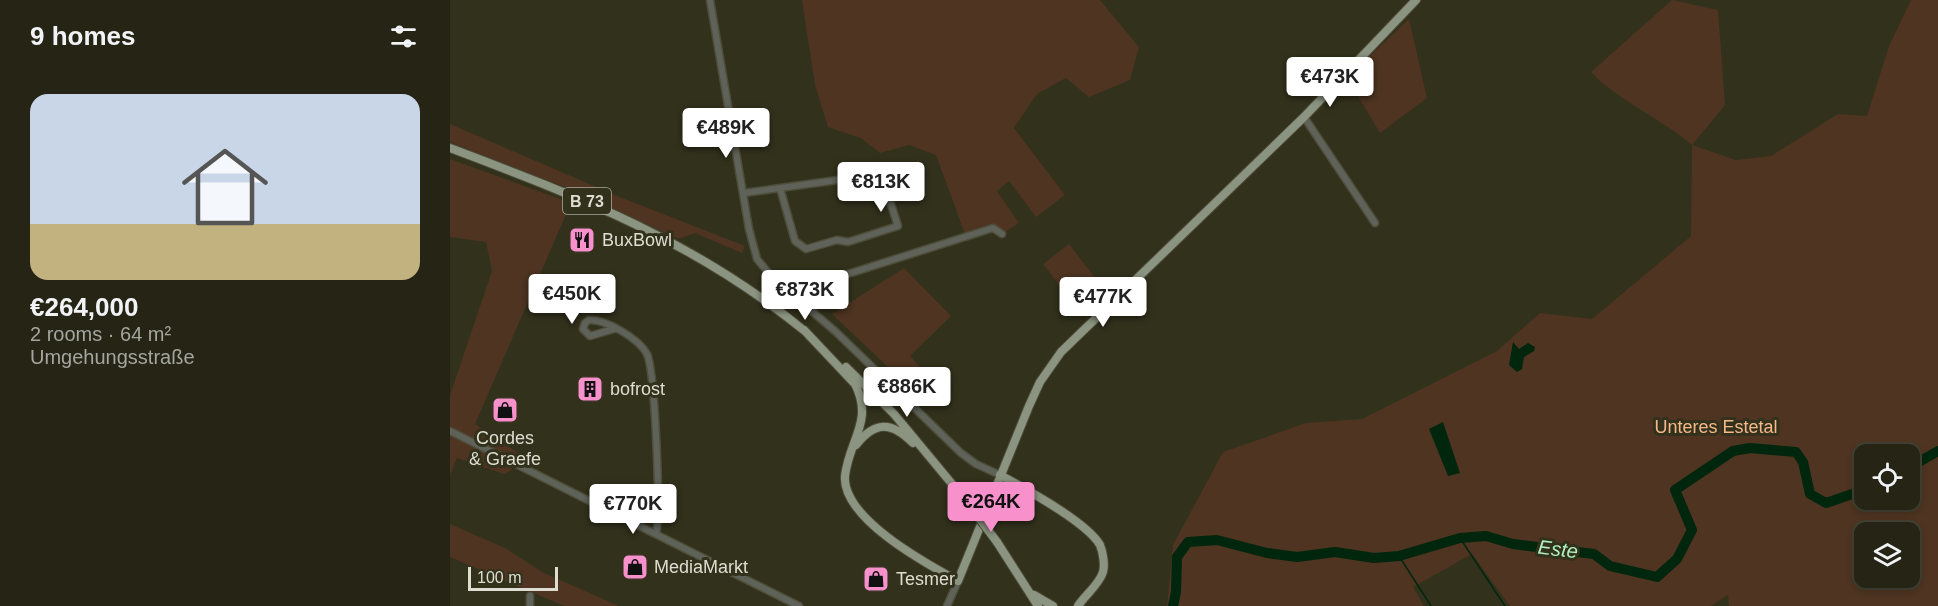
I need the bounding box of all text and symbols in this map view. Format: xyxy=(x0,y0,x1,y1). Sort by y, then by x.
icon: filters xyxy=(387,20,420,53)
text: 9 homes xyxy=(30,21,136,51)
pin: €473K xyxy=(1288,57,1372,108)
text: €473K xyxy=(1301,65,1359,87)
pin: €489K xyxy=(684,108,768,159)
text: €489K xyxy=(697,116,755,138)
icon: home xyxy=(171,133,279,241)
pin: €813K xyxy=(839,162,923,213)
text: €813K xyxy=(852,170,910,192)
road number: B 73 xyxy=(563,188,611,214)
restaurant icon: BuxBowl xyxy=(567,225,597,255)
place label: BuxBowl xyxy=(602,230,672,250)
pin: €873K xyxy=(763,270,847,321)
pin: €450K xyxy=(530,274,614,325)
pin: €477K xyxy=(1061,277,1145,328)
text: €873K xyxy=(776,278,834,300)
text: €450K xyxy=(543,282,601,304)
text: €477K xyxy=(1074,285,1132,307)
text: €264,000 xyxy=(30,292,138,322)
text: 2 rooms · 64 m² xyxy=(30,323,171,345)
text: Umgehungsstraße xyxy=(30,346,195,368)
pin: €886K xyxy=(865,367,949,418)
building icon: bofrost xyxy=(575,374,605,404)
text: €886K xyxy=(878,375,936,397)
place label: bofrost xyxy=(610,379,665,399)
shop icon: Cordes & Graefe xyxy=(490,395,520,425)
park label: Unteres Estetal xyxy=(1654,417,1778,437)
place label: Cordes & Graefe xyxy=(469,428,541,469)
map controls xyxy=(1854,444,1920,588)
button: locate xyxy=(1854,444,1920,510)
pin: €264K xyxy=(949,482,1033,533)
pin: €770K xyxy=(591,484,675,535)
text: €264K xyxy=(962,490,1020,512)
text: €770K xyxy=(604,492,662,514)
button: layers xyxy=(1854,522,1920,588)
water label: Este xyxy=(1537,536,1579,562)
shop icon: MediaMarkt xyxy=(620,552,650,582)
place label: MediaMarkt xyxy=(654,557,748,577)
scale bar xyxy=(468,564,558,592)
shop icon: Tesmer xyxy=(861,564,891,594)
text: 100 m xyxy=(477,569,521,586)
place label: Tesmer xyxy=(896,569,955,589)

